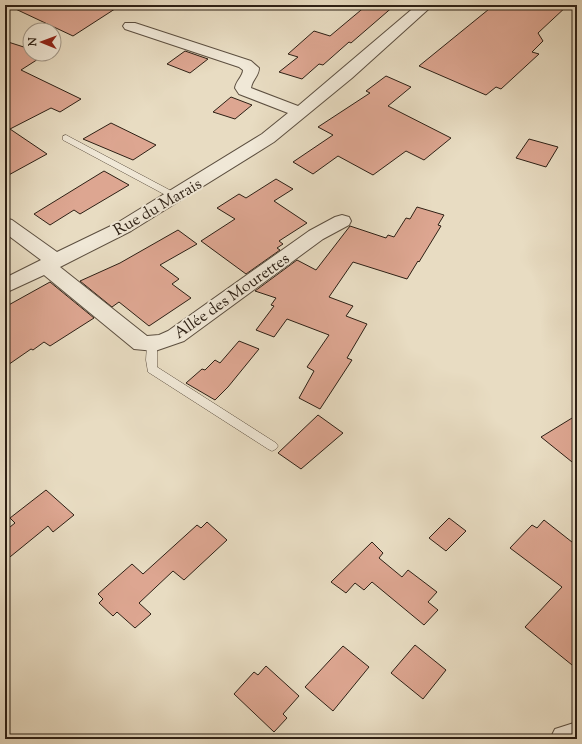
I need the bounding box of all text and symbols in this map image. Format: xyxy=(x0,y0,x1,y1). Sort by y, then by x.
north arrow xyxy=(22,22,62,62)
text: N xyxy=(25,37,41,47)
street label: Rue du Marais xyxy=(110,174,207,243)
street label: Allée des Mourettes xyxy=(170,248,295,346)

